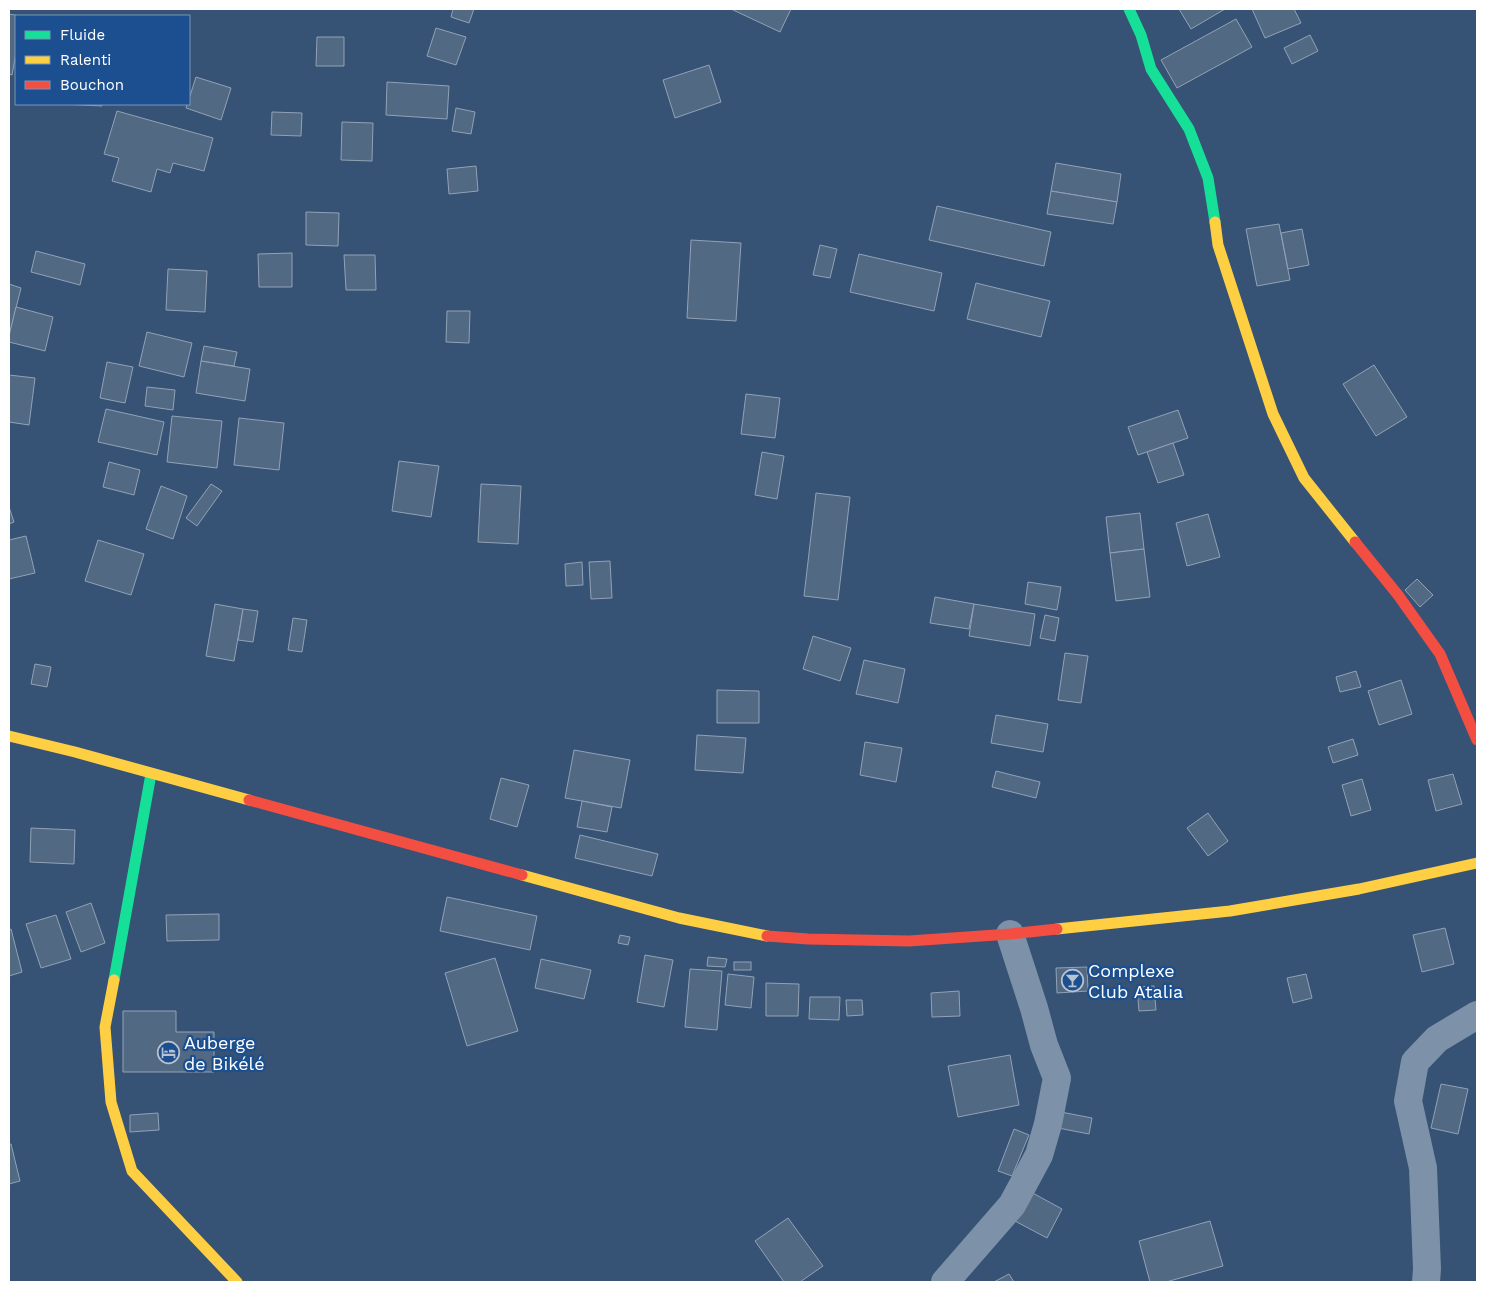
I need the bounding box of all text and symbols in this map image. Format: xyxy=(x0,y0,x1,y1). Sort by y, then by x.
legend xyxy=(15,15,190,105)
text: Fluide xyxy=(60,26,105,44)
text: Ralenti xyxy=(60,51,111,69)
text: Bouchon xyxy=(60,76,124,94)
place label: Complexe Club Atalia xyxy=(1088,960,1183,1002)
bar icon: Complexe Club Atalia xyxy=(1060,968,1084,992)
place label: Auberge de Bikélé xyxy=(184,1032,265,1074)
hotel icon: Auberge de Bikélé xyxy=(156,1040,180,1064)

